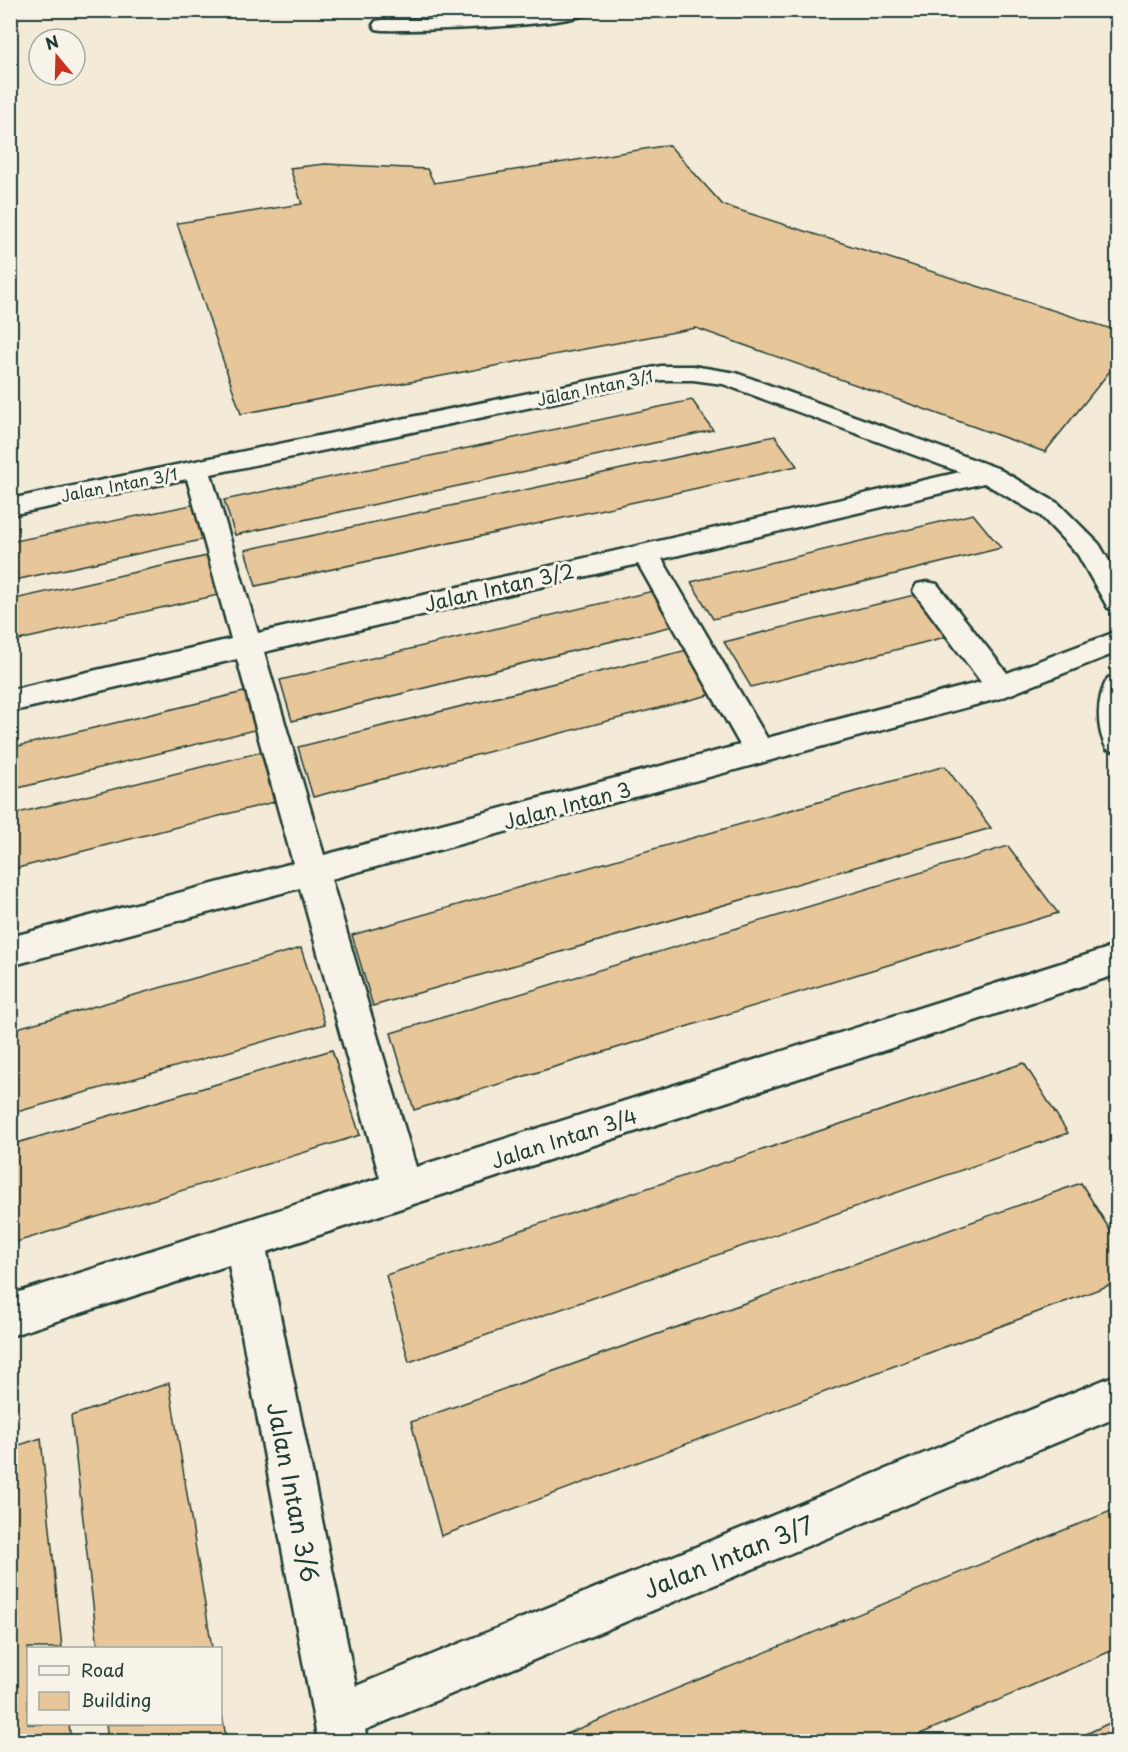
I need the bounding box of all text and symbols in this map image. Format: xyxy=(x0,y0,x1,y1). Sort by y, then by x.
north arrow xyxy=(27,27,87,87)
text: N xyxy=(42,28,62,55)
street label: Jalan Intan 3/1 xyxy=(535,363,655,411)
street label: Jalan Intan 3/1 xyxy=(59,461,179,507)
street label: Jalan Intan 3/2 xyxy=(421,555,577,619)
street label: Jalan Intan 3 xyxy=(500,774,634,836)
street label: Jalan Intan 3/4 xyxy=(487,1100,641,1176)
street label: Jalan Intan 3/6 xyxy=(259,1399,329,1585)
street label: Jalan Intan 3/7 xyxy=(637,1505,819,1607)
legend xyxy=(27,1647,222,1725)
text: Road xyxy=(81,1656,125,1683)
text: Building xyxy=(81,1686,151,1713)

